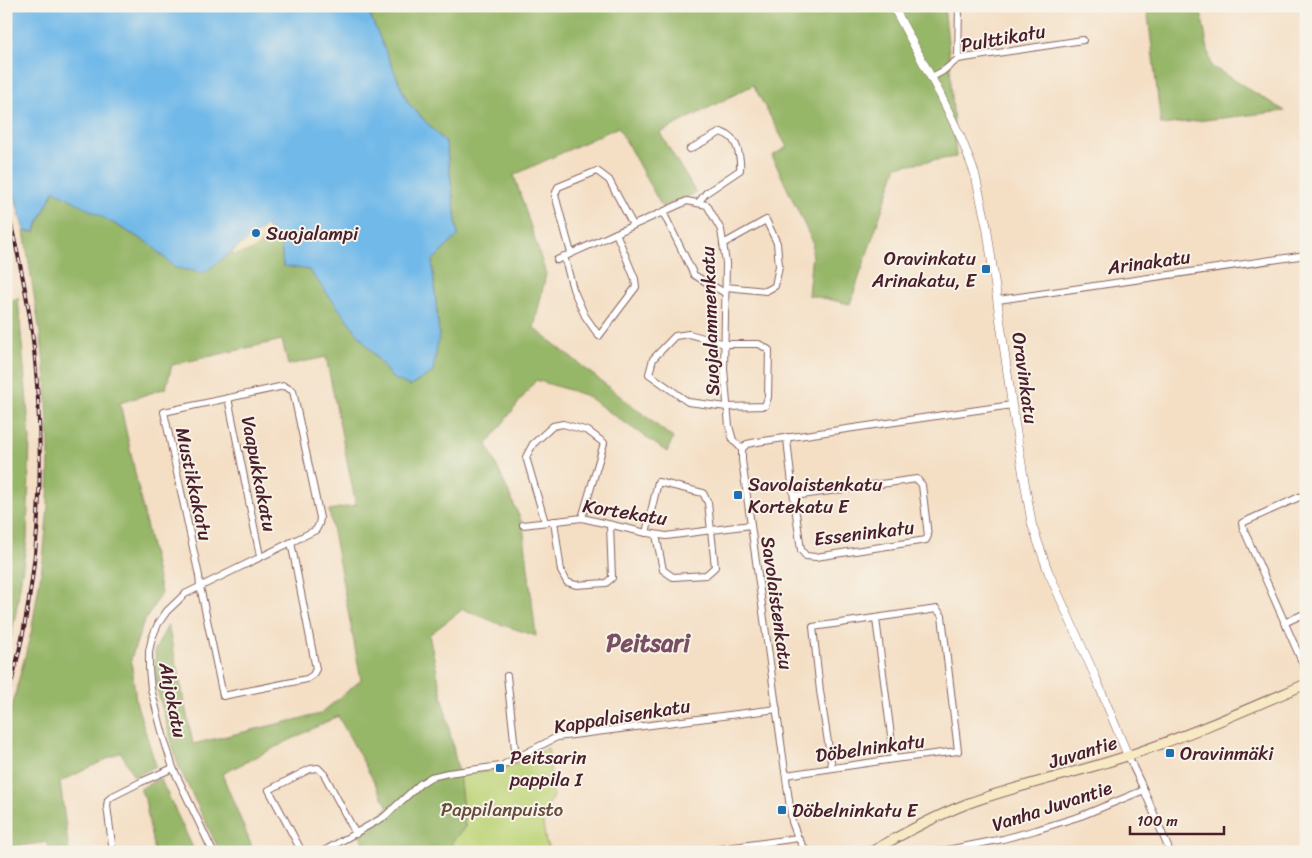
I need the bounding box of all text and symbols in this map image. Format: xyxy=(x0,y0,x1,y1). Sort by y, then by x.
street label: Pulttikatu xyxy=(958,14,1048,62)
place label: Suojalampi xyxy=(266,217,359,250)
marker: Suojalampi xyxy=(250,227,262,239)
street label: Arinakatu xyxy=(1104,240,1193,284)
place label: Oravinkatu Arinakatu, E xyxy=(871,242,977,297)
street label: Suojalammenkatu xyxy=(691,246,729,396)
marker: Oravinkatu Arinakatu, E xyxy=(980,263,992,275)
street label: Oravinkatu xyxy=(1002,330,1048,426)
street label: Vaapukkakatu xyxy=(232,413,286,535)
street label: Mustikkakatu xyxy=(166,424,222,544)
place label: Savolaistenkatu Kortekatu E xyxy=(748,468,882,523)
street label: Kortekatu xyxy=(580,489,670,535)
marker: Savolaistenkatu Kortekatu E xyxy=(732,489,744,501)
street label: Esseninkatu xyxy=(812,510,916,556)
street label: Savolaistenkatu xyxy=(751,534,803,672)
district label: Peitsari xyxy=(606,622,691,664)
street label: Ahjokatu xyxy=(149,658,196,741)
street label: Kappalaisenkatu xyxy=(551,689,693,743)
street label: Döbelninkatu xyxy=(813,724,927,772)
street label: Juvantie xyxy=(1044,726,1122,778)
place label: Oravinmäki xyxy=(1180,737,1274,770)
place label: Peitsarin pappila I xyxy=(509,741,586,796)
marker: Oravinmäki xyxy=(1164,747,1176,759)
marker: Peitsarin pappila I xyxy=(494,762,506,774)
street label: Vanha Juvantie xyxy=(988,771,1116,841)
park label: Pappilanpuisto xyxy=(441,793,563,826)
place label: Döbelninkatu E xyxy=(792,794,919,827)
scale bar xyxy=(1130,803,1223,835)
marker: Döbelninkatu E xyxy=(776,804,788,816)
text: 100 m xyxy=(1137,808,1178,834)

